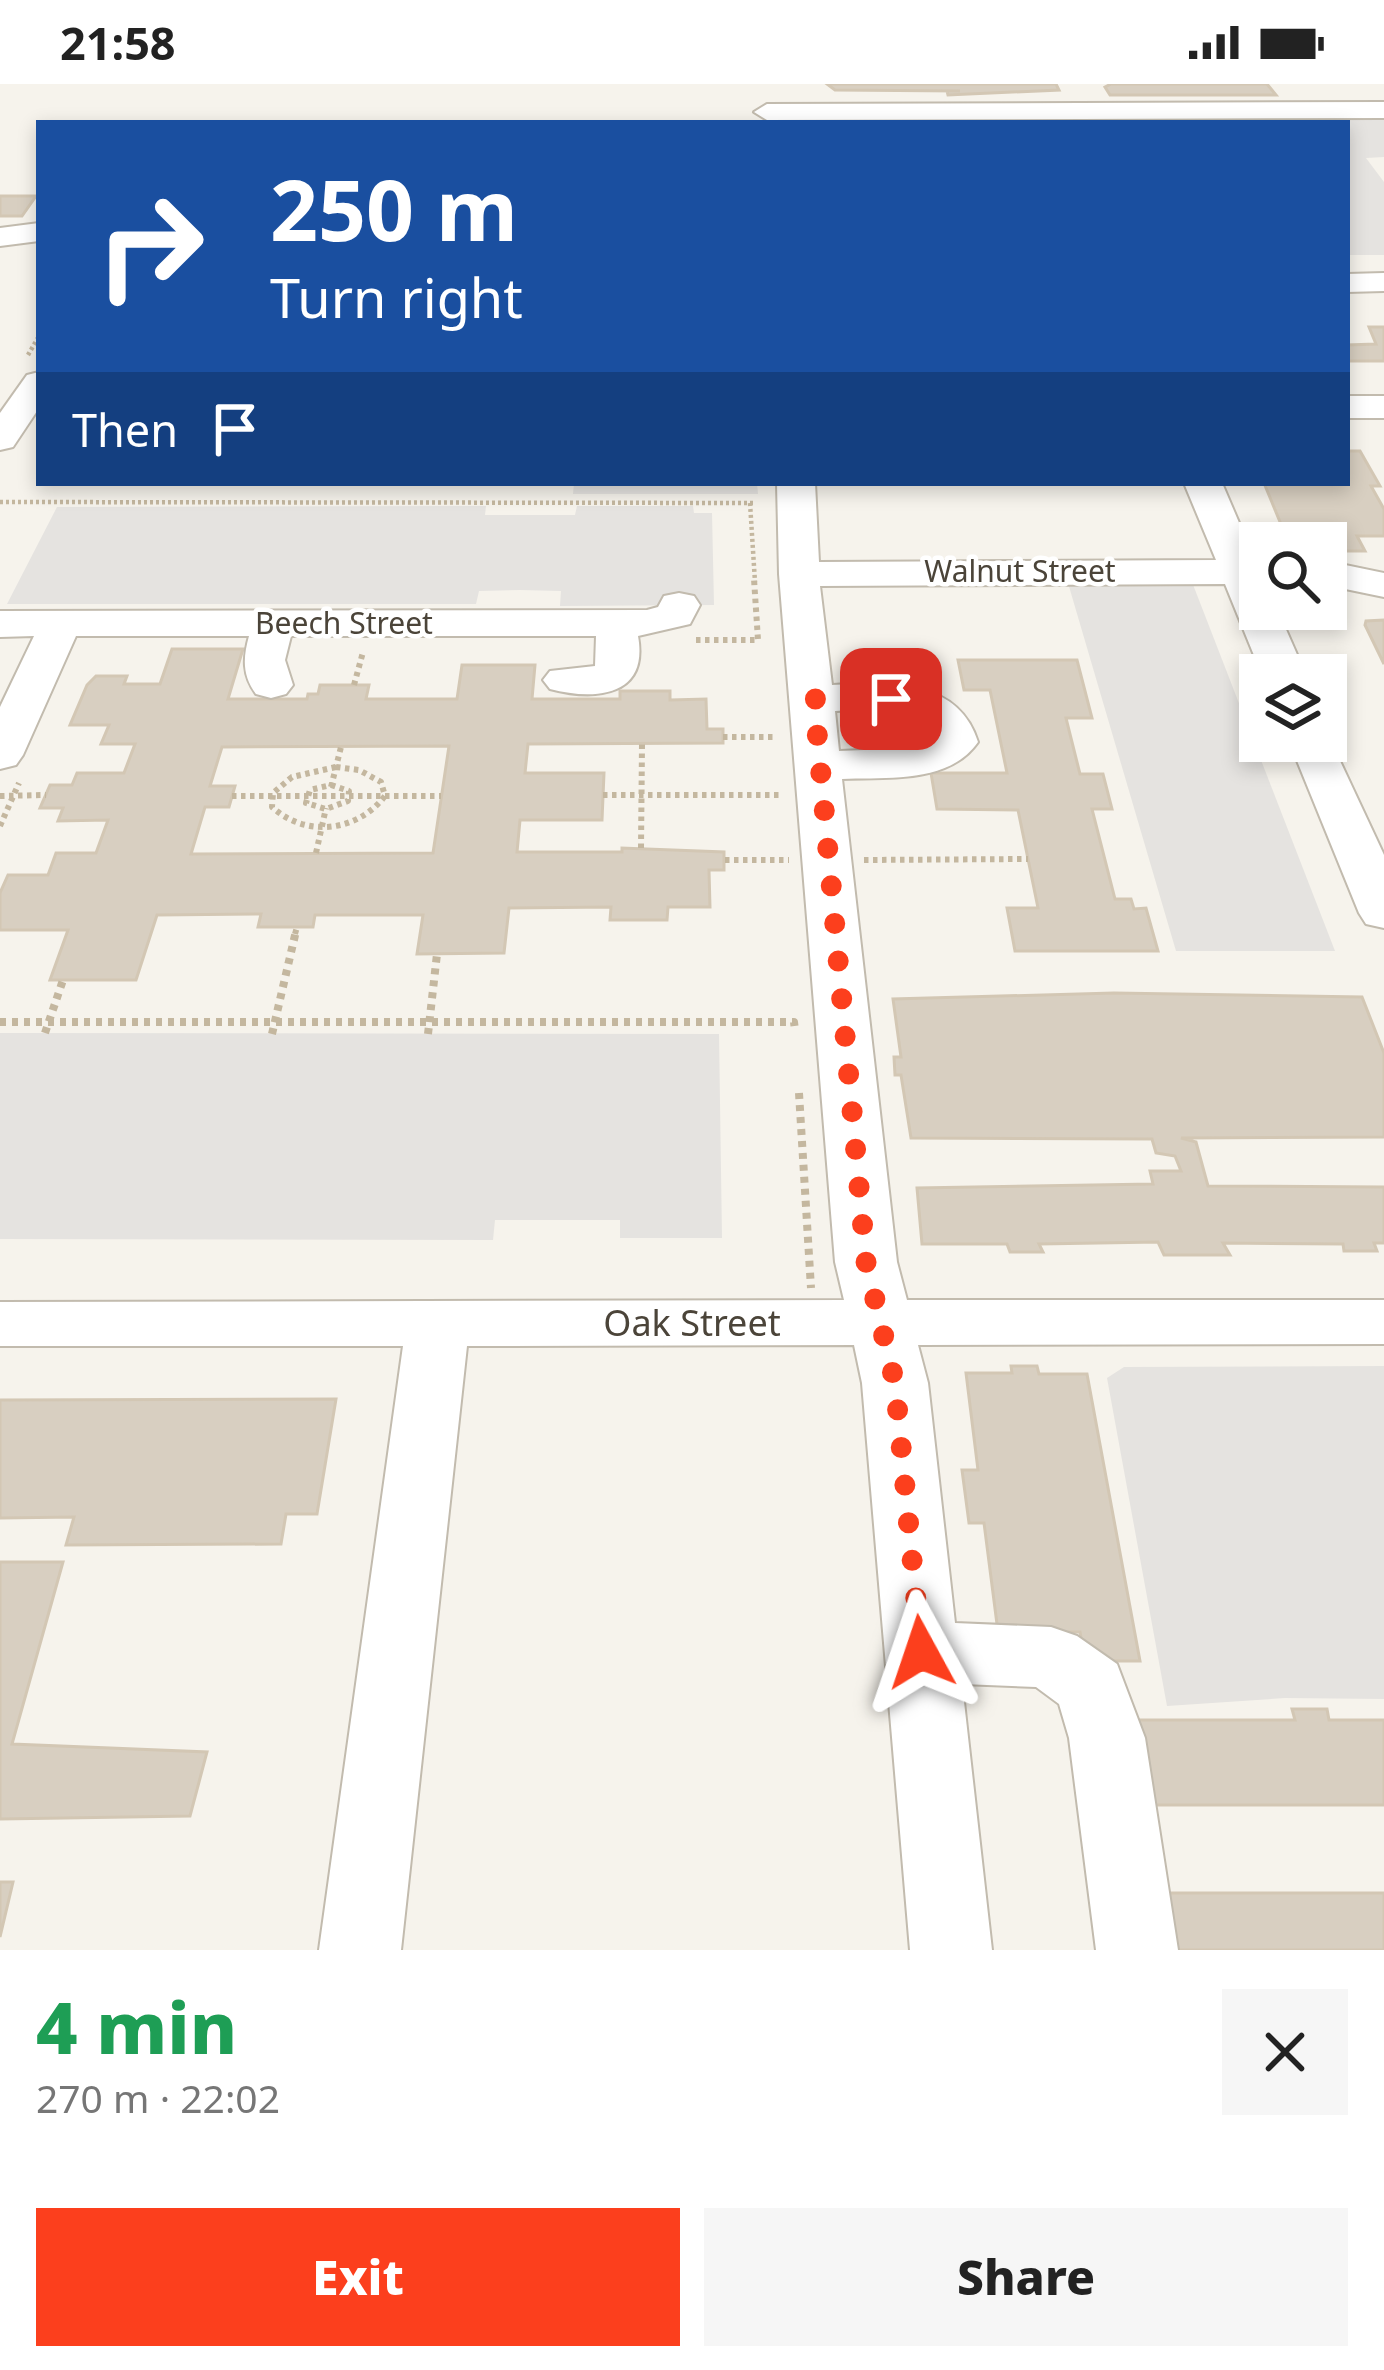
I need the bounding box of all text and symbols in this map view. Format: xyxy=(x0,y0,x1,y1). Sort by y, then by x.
text: 21:58 xyxy=(60,12,176,73)
text: 250 m xyxy=(270,151,518,266)
icon: right xyxy=(72,168,228,324)
text: Turn right xyxy=(270,260,523,334)
icon: arrive xyxy=(202,396,268,462)
text: Then xyxy=(72,399,178,460)
map controls xyxy=(1239,522,1347,762)
button: search xyxy=(1239,522,1347,630)
street label: Walnut Street xyxy=(924,550,1116,591)
street label: Beech Street xyxy=(255,602,433,643)
pin xyxy=(840,648,942,750)
button: layers xyxy=(1239,654,1347,762)
icon: arrive xyxy=(858,666,924,732)
street label: Oak Street xyxy=(603,1298,781,1347)
position arrow xyxy=(858,1589,984,1715)
text: 4 min xyxy=(36,1977,237,2075)
button: close xyxy=(1222,1989,1348,2115)
text: 270 m · 22:02 xyxy=(36,2071,280,2124)
button: Exit xyxy=(36,2208,680,2346)
button: Share xyxy=(704,2208,1348,2346)

